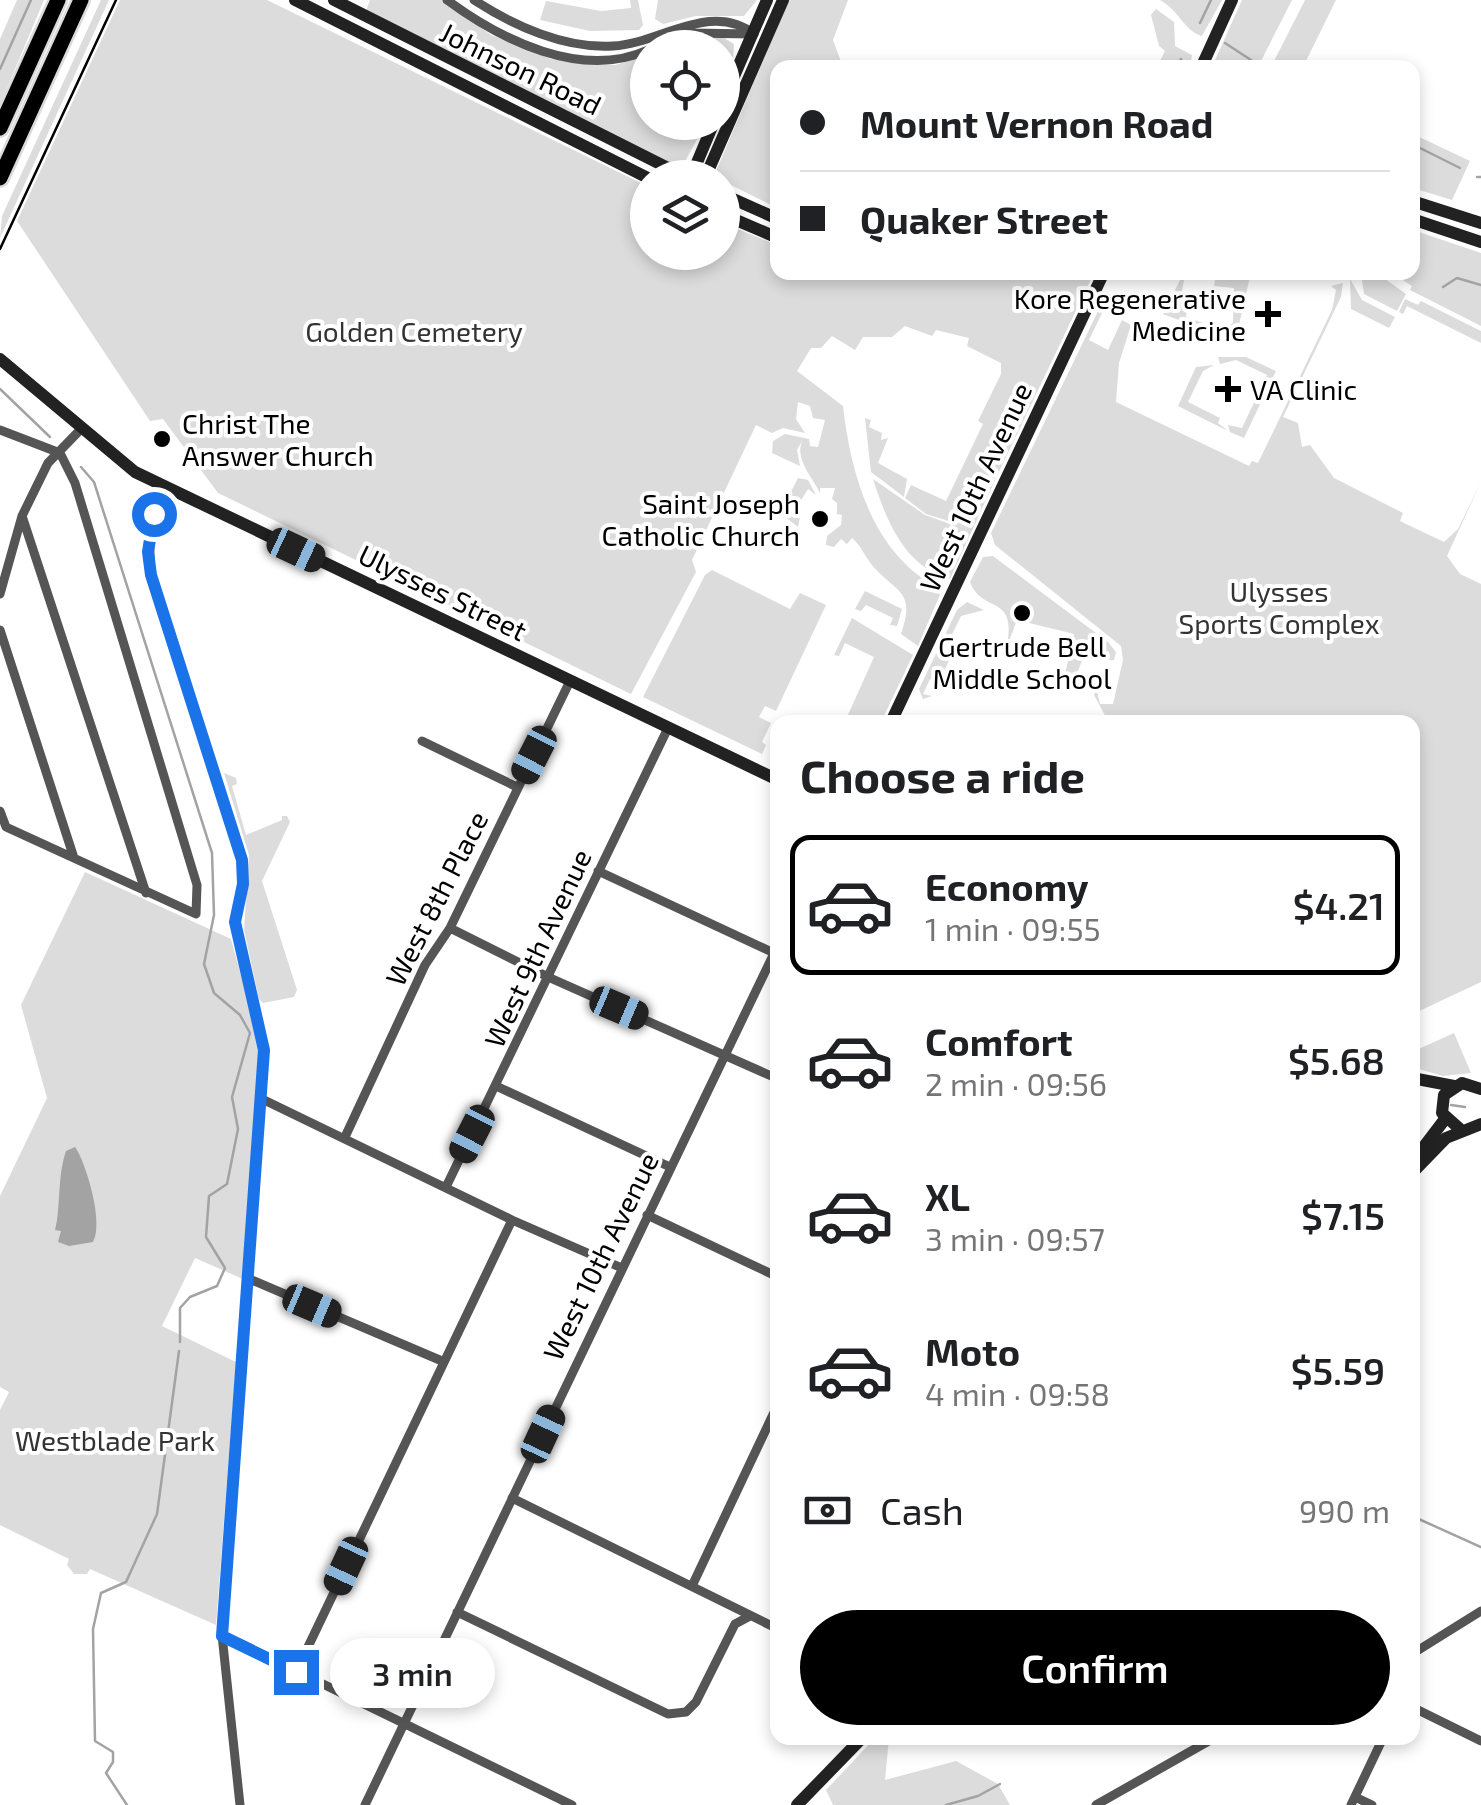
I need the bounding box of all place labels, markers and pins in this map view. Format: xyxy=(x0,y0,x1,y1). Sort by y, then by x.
place label: Kore Regenerative Medicine xyxy=(1014,281,1246,347)
marker: Kore Regenerative Medicine xyxy=(1255,301,1281,327)
place label: VA Clinic xyxy=(1250,372,1357,406)
marker: VA Clinic xyxy=(1215,376,1241,402)
place label: Christ The Answer Church xyxy=(182,406,374,472)
marker: Christ The Answer Church xyxy=(151,428,173,450)
place label: Saint Joseph Catholic Church xyxy=(602,486,800,552)
marker: Saint Joseph Catholic Church xyxy=(809,508,831,530)
marker: Gertrude Bell Middle School xyxy=(1011,602,1033,624)
place label: Gertrude Bell Middle School xyxy=(933,629,1112,695)

